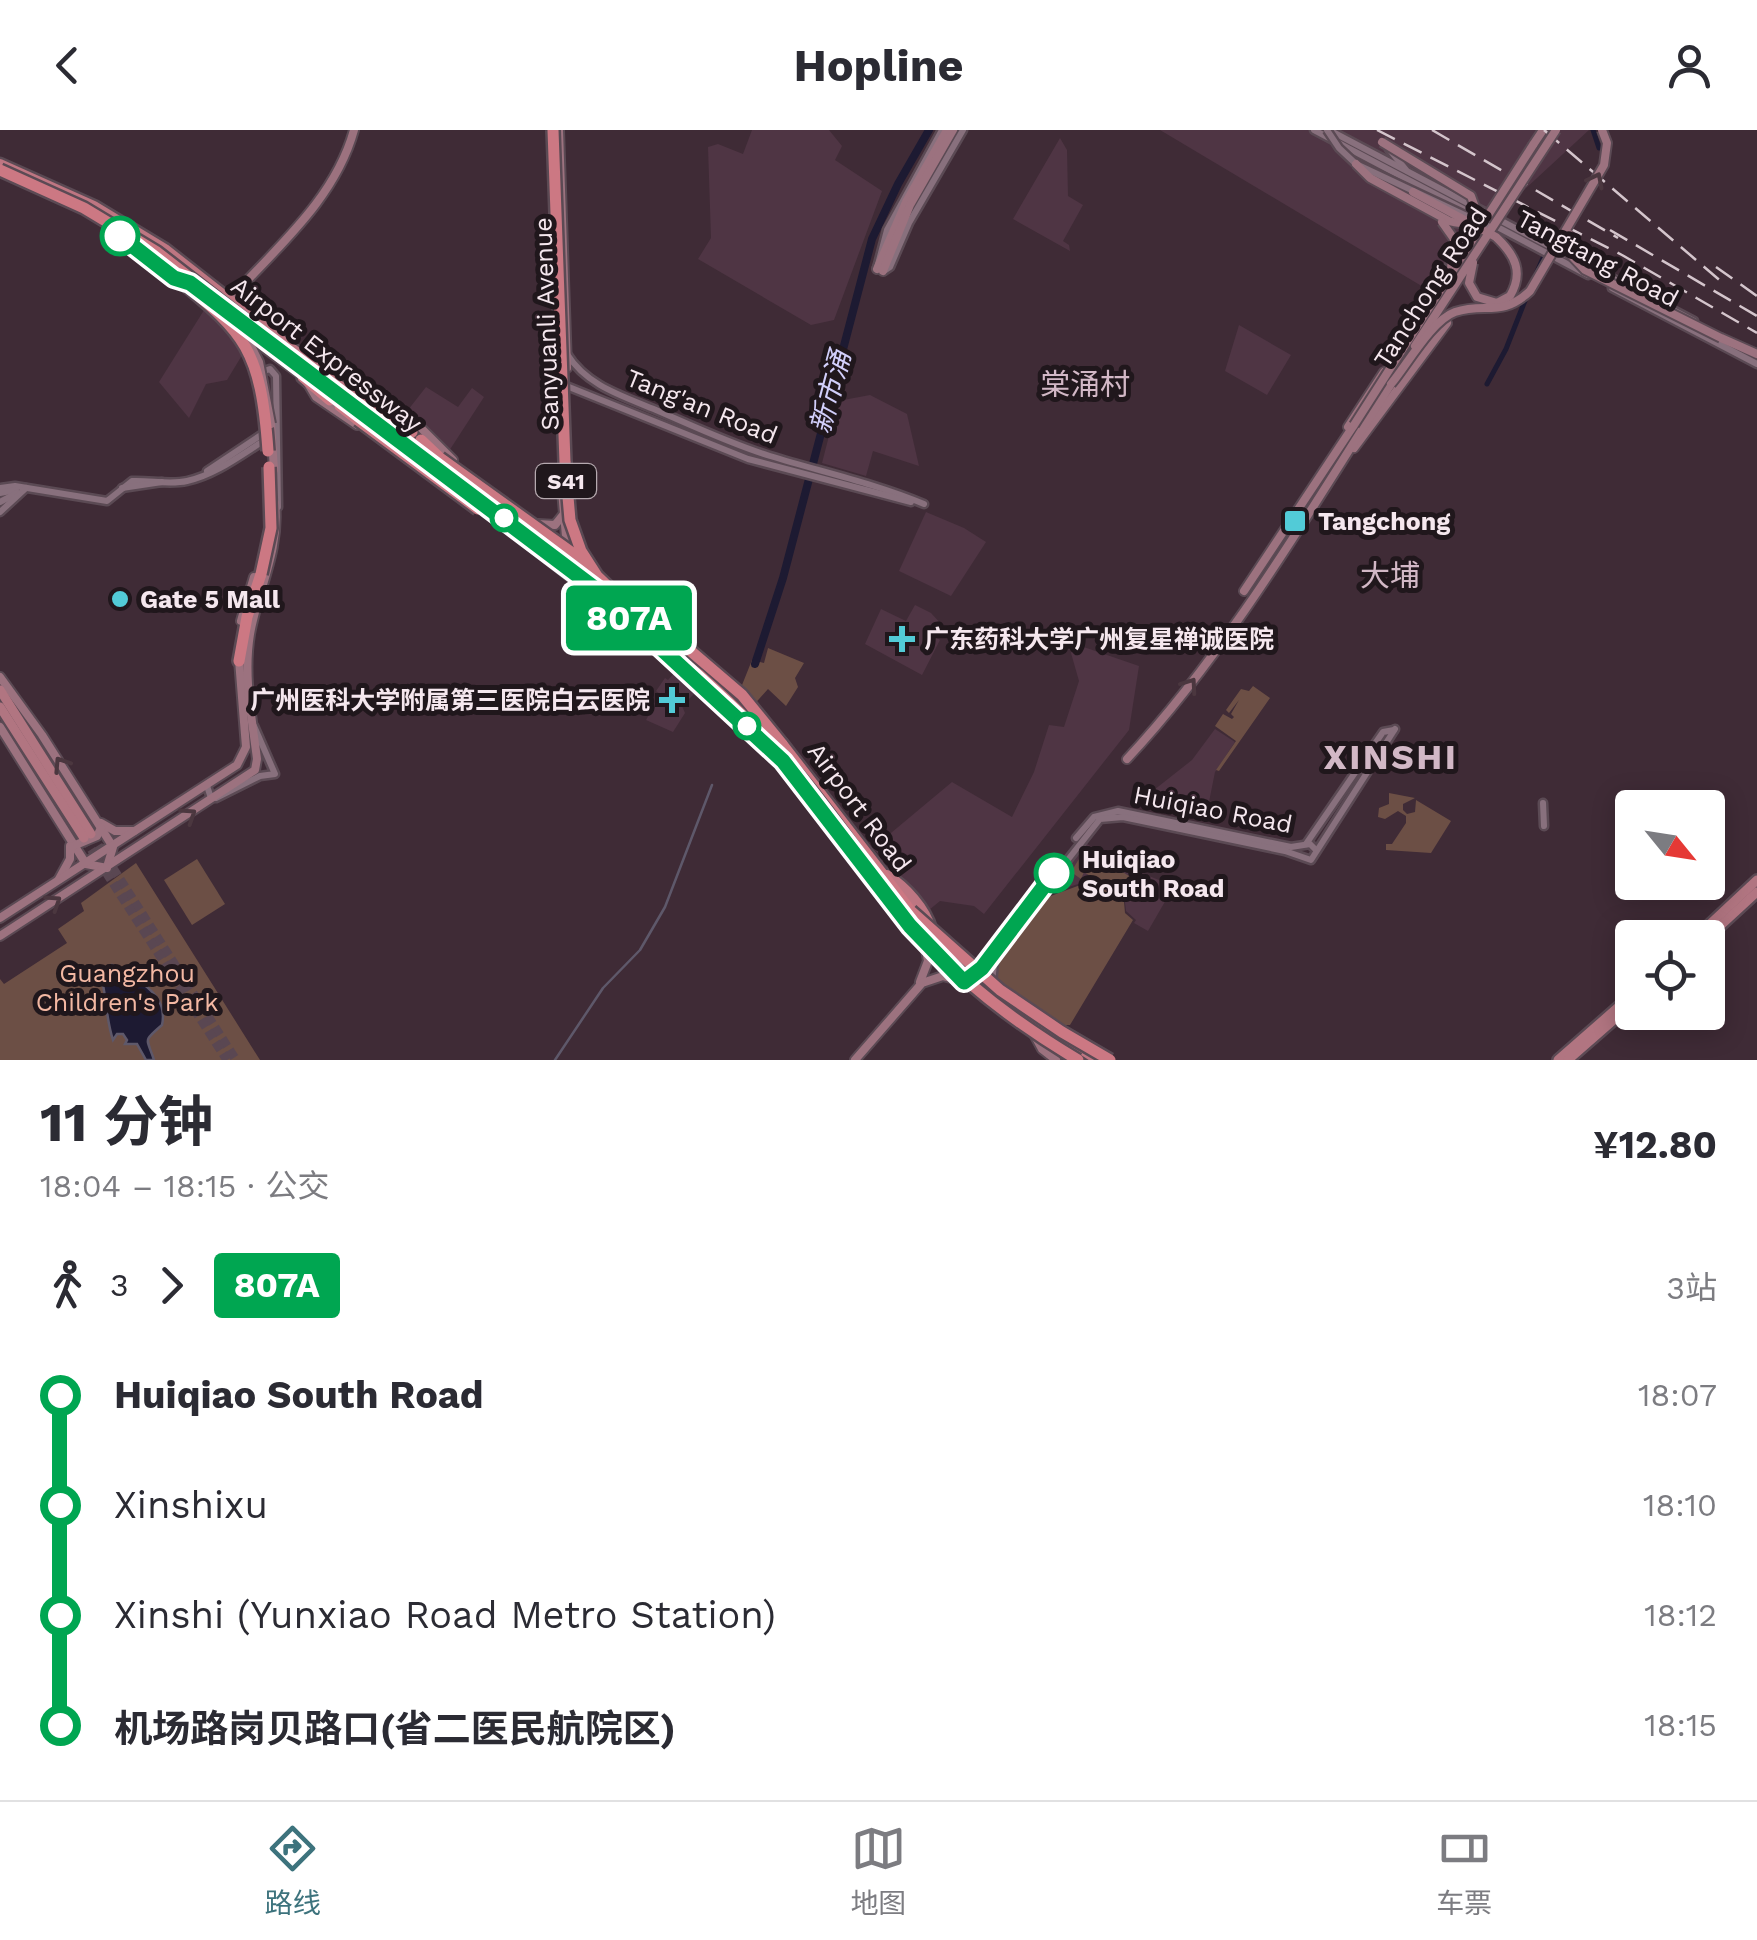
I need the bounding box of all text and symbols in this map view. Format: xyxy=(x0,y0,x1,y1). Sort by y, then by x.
icon: back xyxy=(40,38,95,93)
icon: person xyxy=(1662,38,1717,93)
text: Hopline xyxy=(793,39,964,92)
one-way arrow xyxy=(1584,173,1603,191)
street label: Tanchong Road xyxy=(1368,202,1493,373)
street label: Tangtang Road xyxy=(1512,204,1683,313)
unlabelled marker xyxy=(101,217,139,255)
street label: Sanyuanli Avenue xyxy=(528,217,565,431)
street label: Airport Expressway xyxy=(225,271,428,438)
water label: 新市涌 xyxy=(804,344,858,437)
street label: Tang'an Road xyxy=(622,363,782,450)
district label: 棠涌村 xyxy=(1040,367,1130,402)
road number: S41 xyxy=(536,464,596,498)
unlabelled marker xyxy=(491,505,517,531)
place label: Tangchong xyxy=(1318,507,1450,536)
marker: Tangchong xyxy=(1282,508,1308,534)
district label: 大埔 xyxy=(1360,558,1420,593)
place label: Gate 5 Mall xyxy=(140,585,281,614)
line badge: 807A xyxy=(559,586,699,650)
marker: Gate 5 Mall xyxy=(109,588,131,610)
text: 807A xyxy=(586,597,672,639)
place label: 广东药科大学广州复星禅诚医院 xyxy=(924,625,1274,654)
marker: 广东药科大学广州复星禅诚医院 xyxy=(889,626,915,652)
one-way arrow xyxy=(1178,678,1196,697)
place label: 广州医科大学附属第三医院白云医院 xyxy=(250,686,650,715)
marker: 广州医科大学附属第三医院白云医院 xyxy=(659,687,685,713)
unlabelled marker xyxy=(734,713,760,739)
district label: XINSHI xyxy=(1324,736,1458,778)
street label: Airport Road xyxy=(802,737,917,877)
one-way arrow xyxy=(55,757,74,775)
street label: Huiqiao Road xyxy=(1131,780,1295,839)
north arrow xyxy=(1615,790,1725,900)
map controls xyxy=(1615,790,1725,1030)
one-way arrow xyxy=(179,808,197,827)
place label: Huiqiao South Road xyxy=(1082,845,1224,903)
marker: Huiqiao South Road xyxy=(1035,854,1073,892)
one-way arrow xyxy=(43,895,61,914)
button: locate xyxy=(1615,920,1725,1030)
park label: Guangzhou Children's Park xyxy=(36,959,218,1017)
text: 11 分钟 xyxy=(40,1090,213,1154)
text: ¥12.80 xyxy=(1593,1123,1717,1167)
text: 18:04 – 18:15 · 公交 xyxy=(40,1167,329,1205)
icon: walk xyxy=(40,1258,95,1313)
icon: forward xyxy=(144,1258,199,1313)
text: 807A xyxy=(234,1264,320,1306)
text: 3 xyxy=(110,1266,129,1304)
text: 3站 xyxy=(1666,1269,1717,1307)
text: Huiqiao South Road xyxy=(114,1373,484,1417)
text: 18:07 xyxy=(1638,1376,1717,1414)
text: Xinshixu xyxy=(114,1483,268,1527)
text: 18:10 xyxy=(1643,1486,1717,1524)
text: Xinshi (Yunxiao Road Metro Station) xyxy=(114,1593,776,1637)
text: 18:12 xyxy=(1644,1596,1717,1634)
text: 18:15 xyxy=(1644,1706,1717,1744)
text: 机场路岗贝路口(省二医民航院区) xyxy=(114,1707,676,1751)
tab: 路线 xyxy=(265,1821,321,1921)
tab: 地图 xyxy=(850,1821,906,1921)
tab: 车票 xyxy=(1436,1821,1492,1921)

